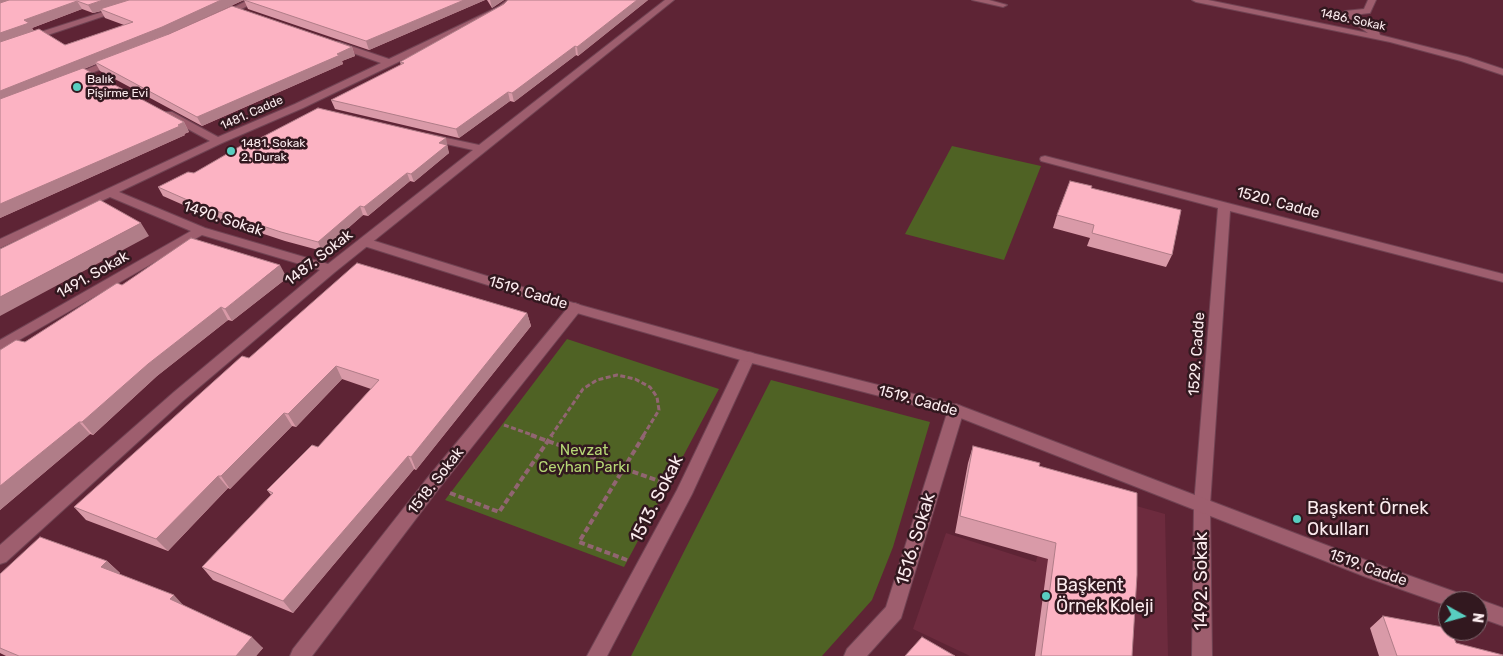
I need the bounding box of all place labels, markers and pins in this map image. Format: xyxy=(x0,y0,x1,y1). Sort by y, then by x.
place label: Balık Pişirme Evi xyxy=(87,73,148,101)
marker: Balık Pişirme Evi xyxy=(71,81,83,93)
place label: 1481. Sokak 2. Durak xyxy=(241,137,306,165)
marker: 1481. Sokak 2. Durak xyxy=(225,145,237,157)
place label: Başkent Örnek Okulları xyxy=(1307,498,1429,540)
marker: Başkent Örnek Okulları xyxy=(1291,513,1303,525)
place label: Başkent Örnek Koleji xyxy=(1056,575,1154,618)
marker: Başkent Örnek Koleji xyxy=(1040,590,1052,602)

